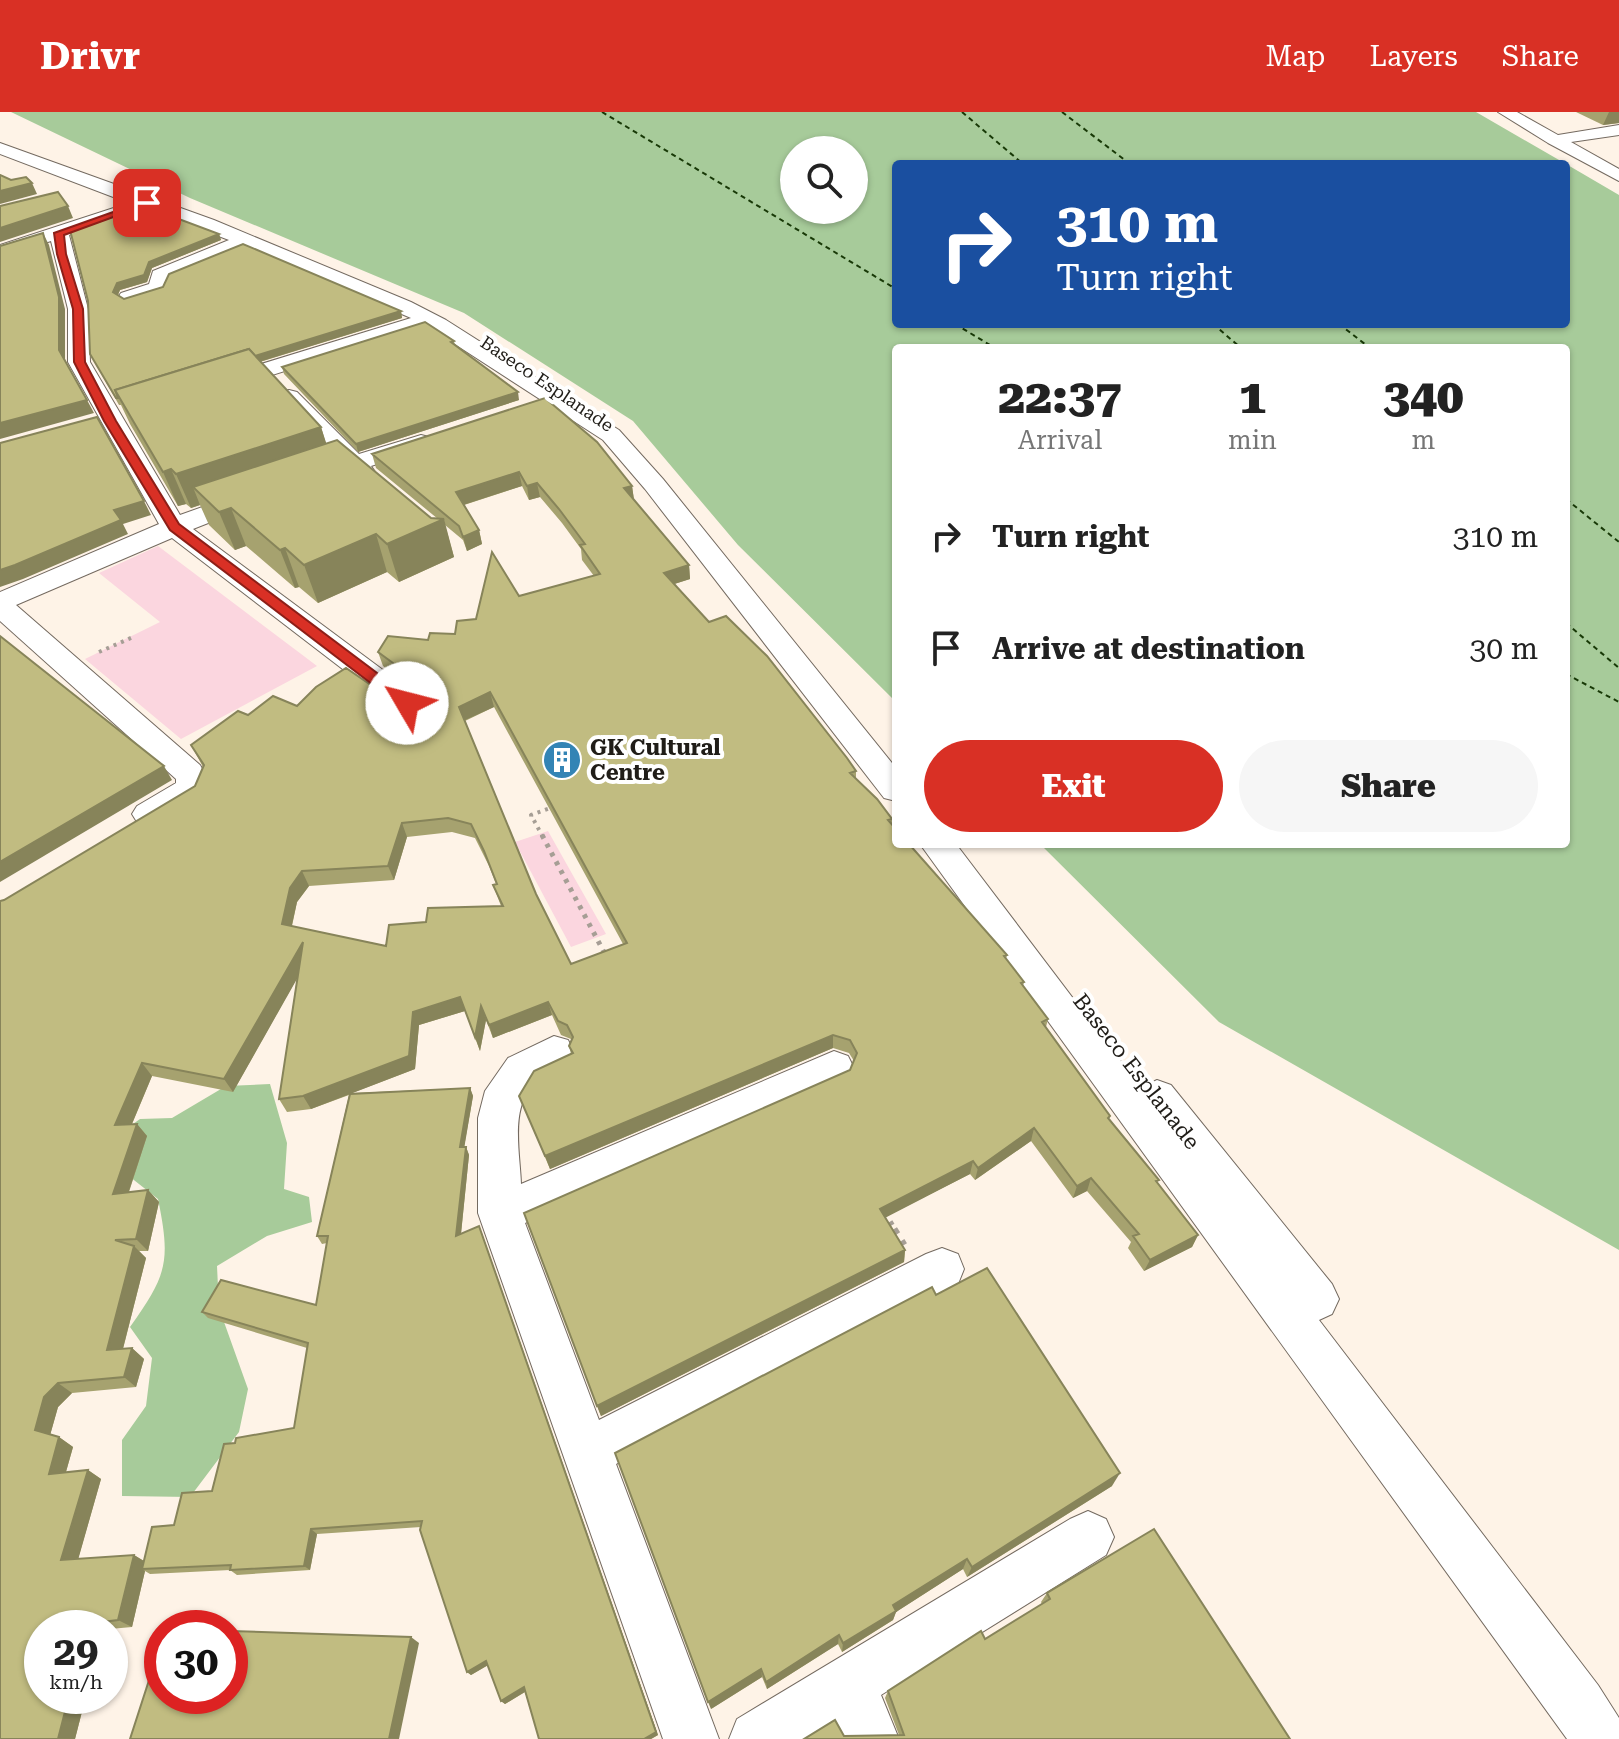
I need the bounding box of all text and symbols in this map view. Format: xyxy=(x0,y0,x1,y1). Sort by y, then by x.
text: Drivr xyxy=(40,34,140,78)
text: Map xyxy=(1266,40,1325,73)
text: Layers xyxy=(1369,40,1458,73)
text: Share xyxy=(1502,40,1579,73)
map controls xyxy=(780,136,868,224)
button: search xyxy=(780,136,868,224)
pin xyxy=(113,169,181,237)
icon: arrive xyxy=(125,181,169,225)
text: 310 m xyxy=(1056,190,1218,256)
icon: right xyxy=(924,192,1028,296)
text: Turn right xyxy=(1056,257,1233,299)
street label: Baseco Esplanade xyxy=(477,331,618,436)
text: 22:37 xyxy=(998,369,1122,425)
text: 1 xyxy=(1239,369,1266,425)
text: 340 xyxy=(1383,369,1464,425)
text: Arrival xyxy=(1018,425,1102,455)
text: min xyxy=(1228,425,1277,455)
text: m xyxy=(1412,425,1435,455)
icon: right xyxy=(924,514,968,558)
text: Turn right xyxy=(992,519,1149,554)
text: 310 m xyxy=(1453,519,1538,554)
icon: arrive xyxy=(924,626,968,670)
text: Arrive at destination xyxy=(992,631,1305,666)
text: 30 m xyxy=(1469,631,1538,666)
position arrow xyxy=(365,661,449,745)
place label: GK Cultural Centre xyxy=(590,735,721,785)
building icon: GK Cultural Centre xyxy=(541,739,583,781)
button: Exit xyxy=(924,740,1223,832)
button: Share xyxy=(1239,740,1538,832)
street label: Baseco Esplanade xyxy=(1068,989,1205,1154)
speed limit sign: 30 xyxy=(144,1610,248,1714)
text: 29 xyxy=(54,1628,98,1675)
text: km/h xyxy=(49,1670,103,1694)

